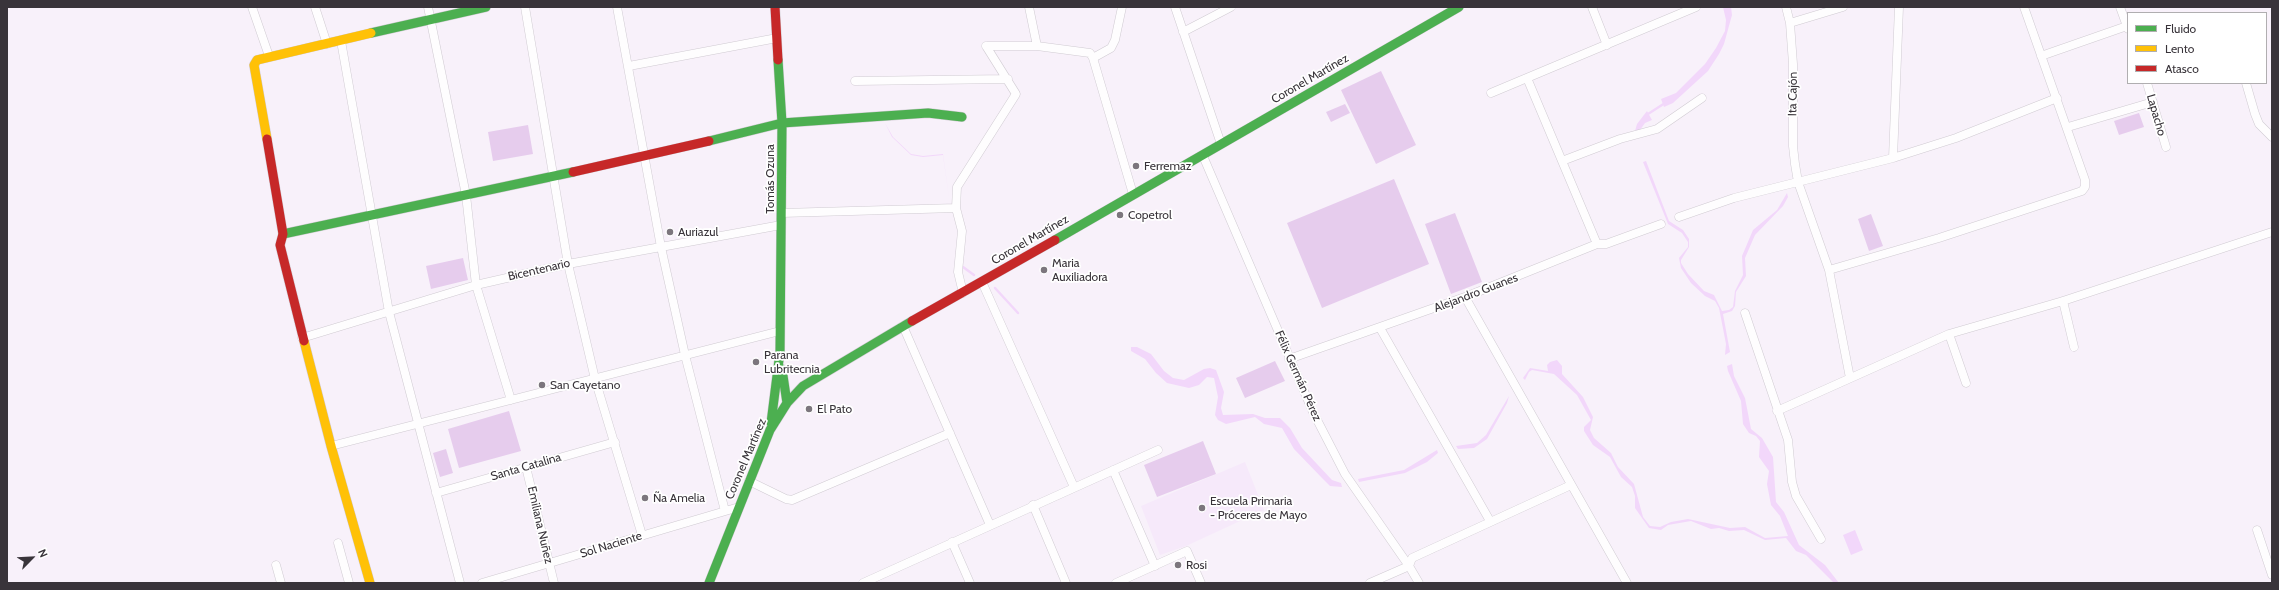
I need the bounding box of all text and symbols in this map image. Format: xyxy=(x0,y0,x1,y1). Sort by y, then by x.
legend xyxy=(2127,12,2267,84)
text: Fluido xyxy=(2165,21,2196,36)
text: Lento xyxy=(2165,41,2194,56)
street label: Coronel Martínez xyxy=(1269,51,1351,107)
text: Atasco xyxy=(2165,61,2199,76)
street label: Ita Cajón xyxy=(1785,72,1801,116)
street label: Lapacho xyxy=(2143,92,2169,138)
street label: Tomás Ozuna xyxy=(763,144,777,214)
place label: Ferremaz xyxy=(1144,159,1191,173)
marker: Ferremaz xyxy=(1131,161,1141,171)
place label: Copetrol xyxy=(1128,208,1172,222)
marker: Copetrol xyxy=(1115,210,1125,220)
street label: Coronel Martínez xyxy=(989,212,1071,268)
place label: Auriazul xyxy=(678,225,718,239)
marker: Auriazul xyxy=(665,227,675,237)
street label: Bicentenario xyxy=(507,256,571,284)
place label: Maria Auxiliadora xyxy=(1052,256,1108,284)
marker: Maria Auxiliadora xyxy=(1039,265,1049,275)
street label: Alejandro Guanes xyxy=(1432,270,1520,316)
street label: Félix Germán Pérez xyxy=(1272,329,1324,423)
place label: Parana Lubritecnia xyxy=(764,348,820,376)
marker: Parana Lubritecnia xyxy=(751,357,761,367)
place label: San Cayetano xyxy=(550,378,620,392)
marker: San Cayetano xyxy=(537,380,547,390)
place label: El Pato xyxy=(817,402,852,416)
marker: El Pato xyxy=(804,404,814,414)
street label: Coronel Martínez xyxy=(722,416,770,502)
street label: Santa Catalina xyxy=(489,450,563,484)
street label: Emiliana Nuñez xyxy=(524,485,556,565)
place label: Ña Amelia xyxy=(653,491,705,505)
marker: Ña Amelia xyxy=(640,493,650,503)
place label: Escuela Primaria - Próceres de Mayo xyxy=(1210,494,1307,522)
marker: Escuela Primaria - Próceres de Mayo xyxy=(1197,503,1207,513)
street label: Sol Naciente xyxy=(578,529,644,561)
north arrow xyxy=(12,538,52,578)
text: N xyxy=(35,547,51,560)
place label: Rosi xyxy=(1186,558,1207,572)
marker: Rosi xyxy=(1173,560,1183,570)

